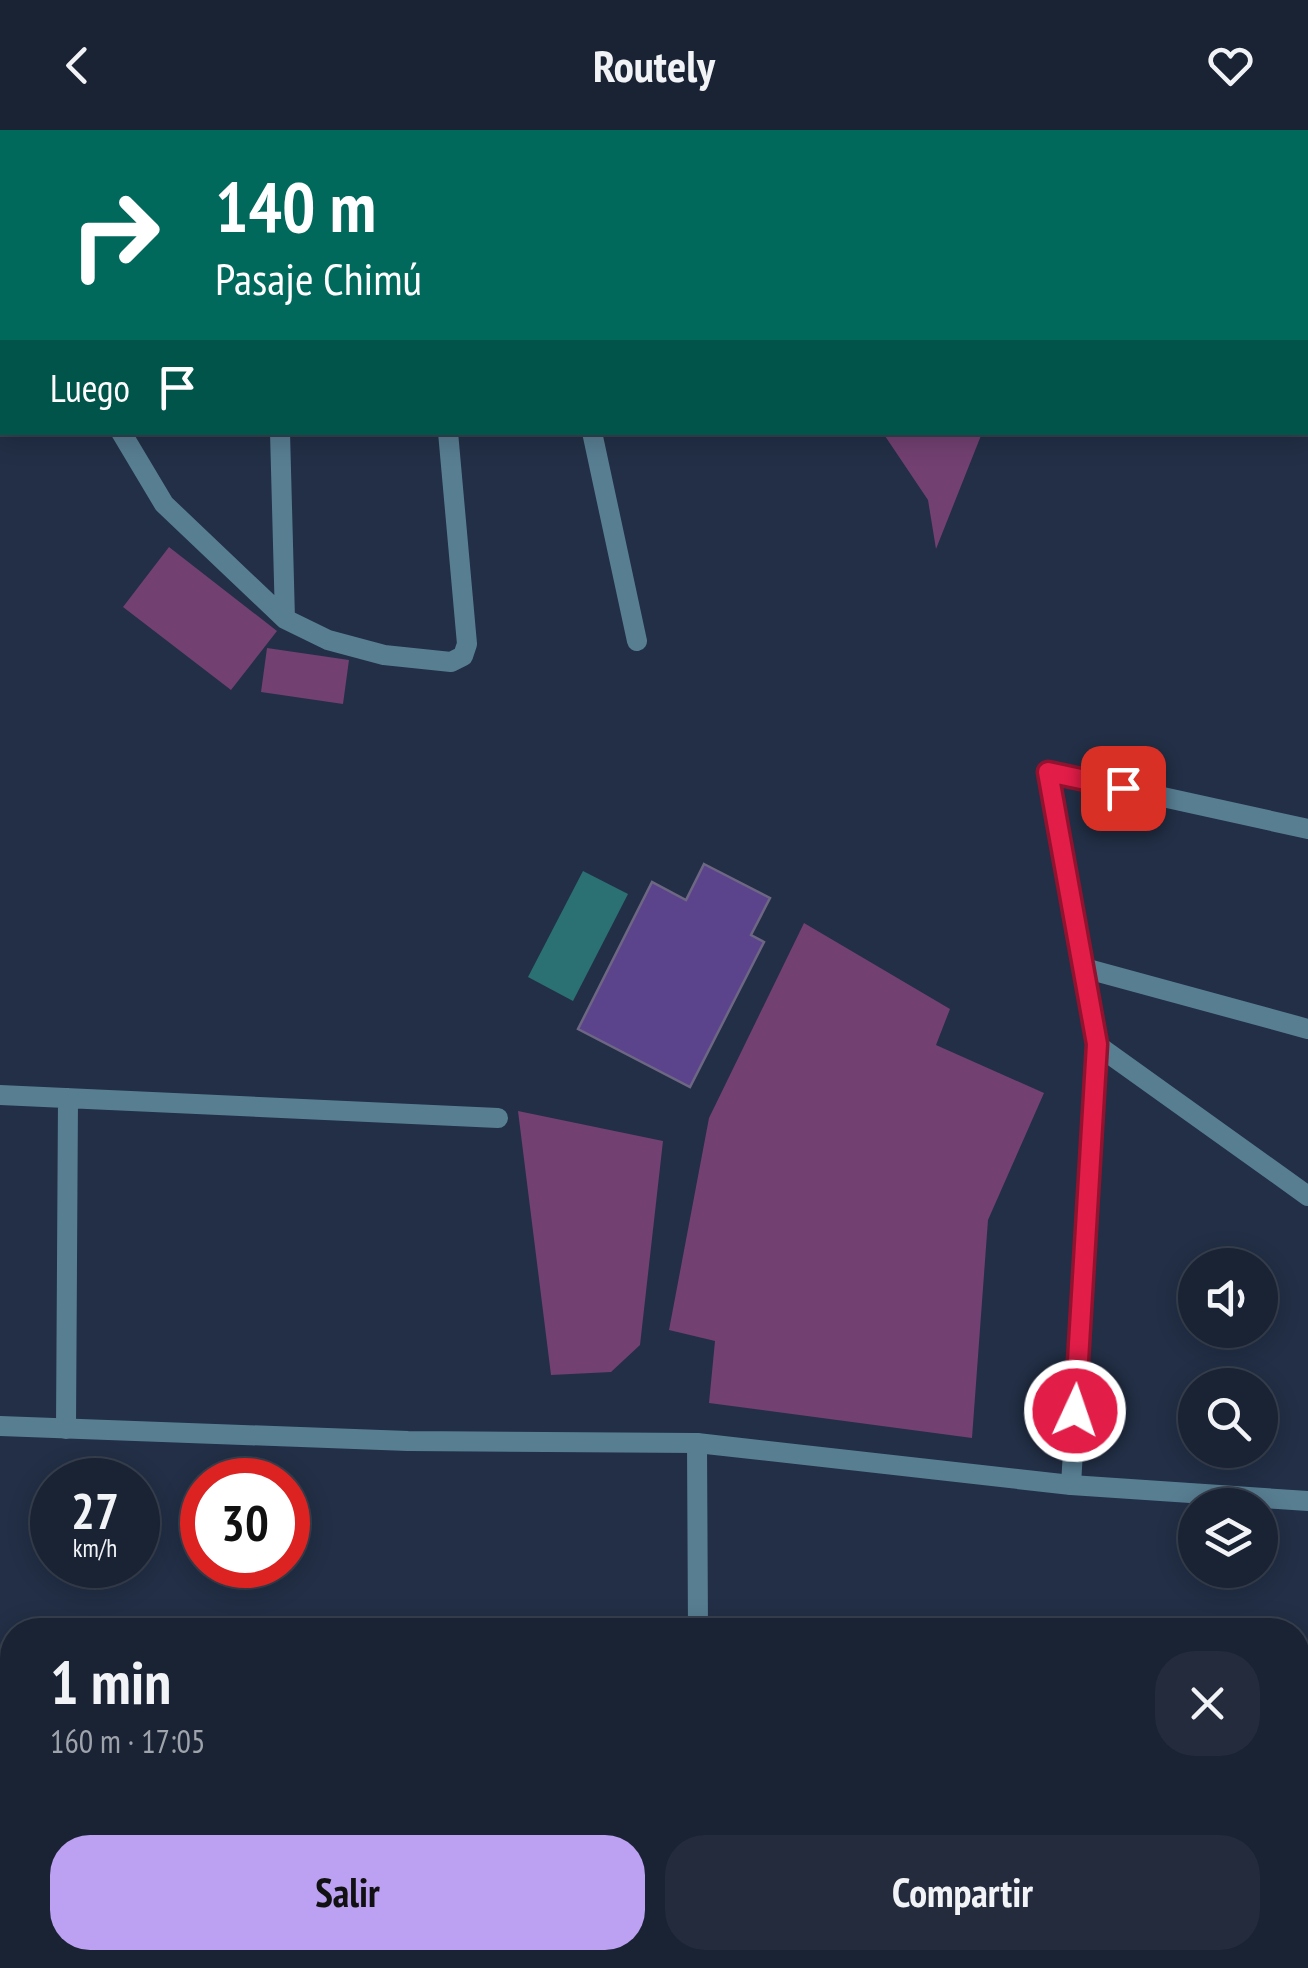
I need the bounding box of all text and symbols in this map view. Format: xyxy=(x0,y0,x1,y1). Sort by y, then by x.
text: Routely xyxy=(593,36,715,94)
icon: back xyxy=(50,38,105,93)
icon: heart xyxy=(1203,38,1258,93)
text: 140 m xyxy=(215,161,376,251)
icon: right xyxy=(50,170,180,300)
text: Pasaje Chimú xyxy=(215,249,422,307)
icon: arrive xyxy=(150,360,205,415)
text: Luego xyxy=(50,363,130,412)
pin xyxy=(1081,746,1166,831)
icon: arrive xyxy=(1096,761,1151,816)
map controls xyxy=(1178,1248,1278,1588)
button: sound xyxy=(1178,1248,1278,1348)
position arrow xyxy=(1023,1359,1127,1463)
button: search xyxy=(1178,1368,1278,1468)
speed limit sign: 30 xyxy=(180,1458,310,1588)
text: 27 xyxy=(71,1478,119,1543)
button: layers xyxy=(1178,1488,1278,1588)
text: km/h xyxy=(73,1532,117,1564)
text: 1 min xyxy=(50,1643,171,1721)
button: close xyxy=(1155,1651,1260,1756)
text: 160 m · 17:05 xyxy=(50,1720,205,1762)
button: Salir xyxy=(50,1835,645,1950)
button: Compartir xyxy=(665,1835,1260,1950)

